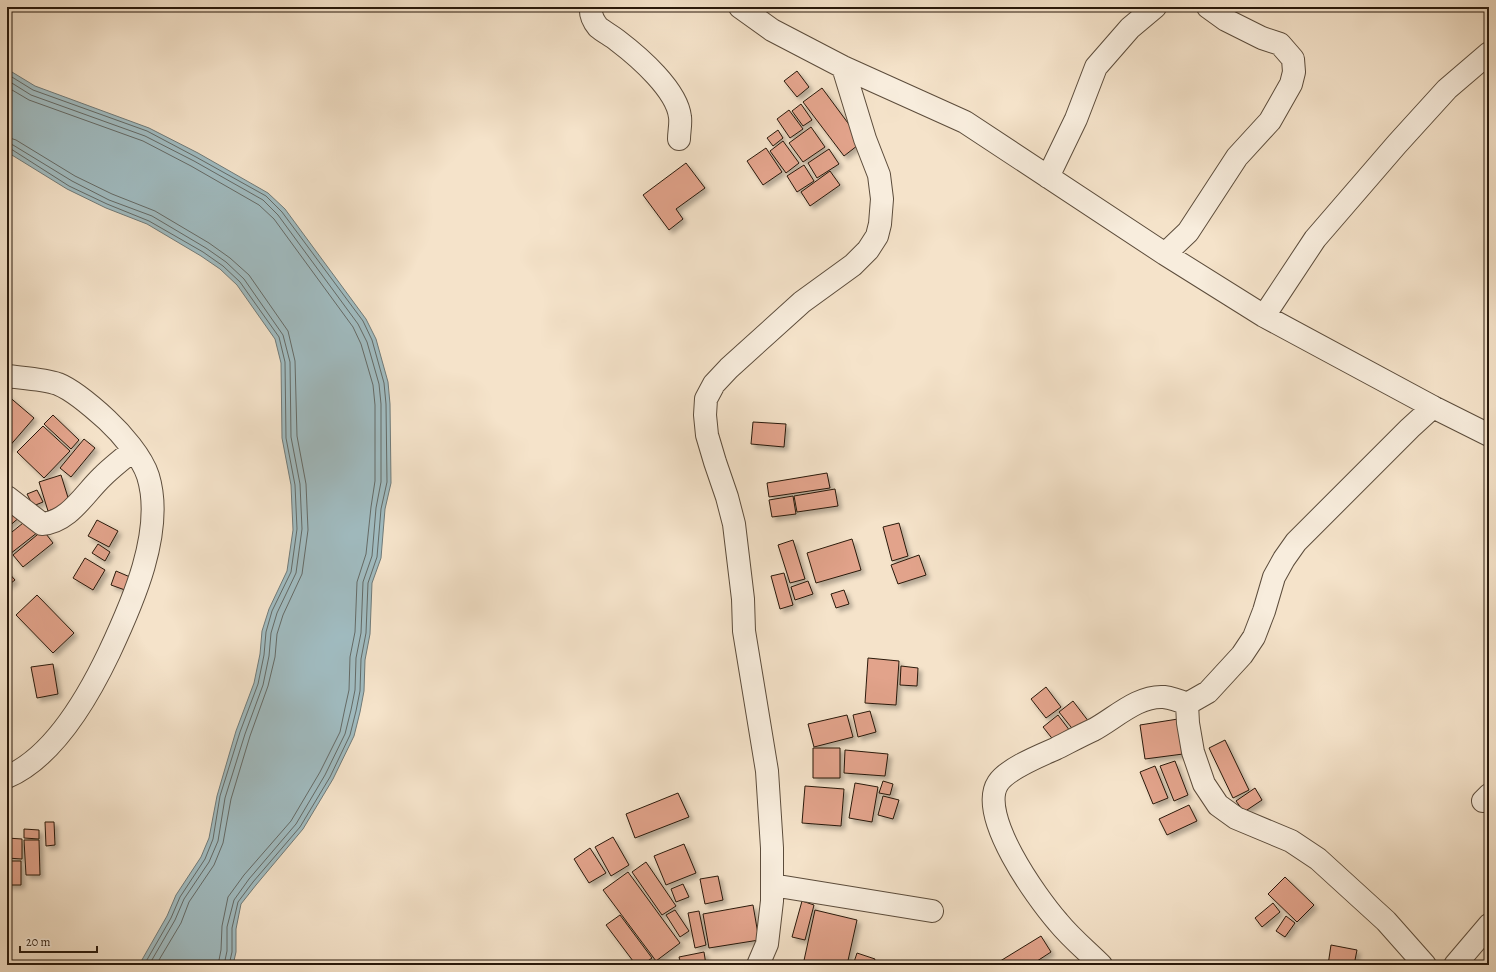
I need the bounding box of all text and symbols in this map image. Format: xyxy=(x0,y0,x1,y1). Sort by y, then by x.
scale bar xyxy=(20,928,97,954)
text: 20 m xyxy=(26,934,50,950)

